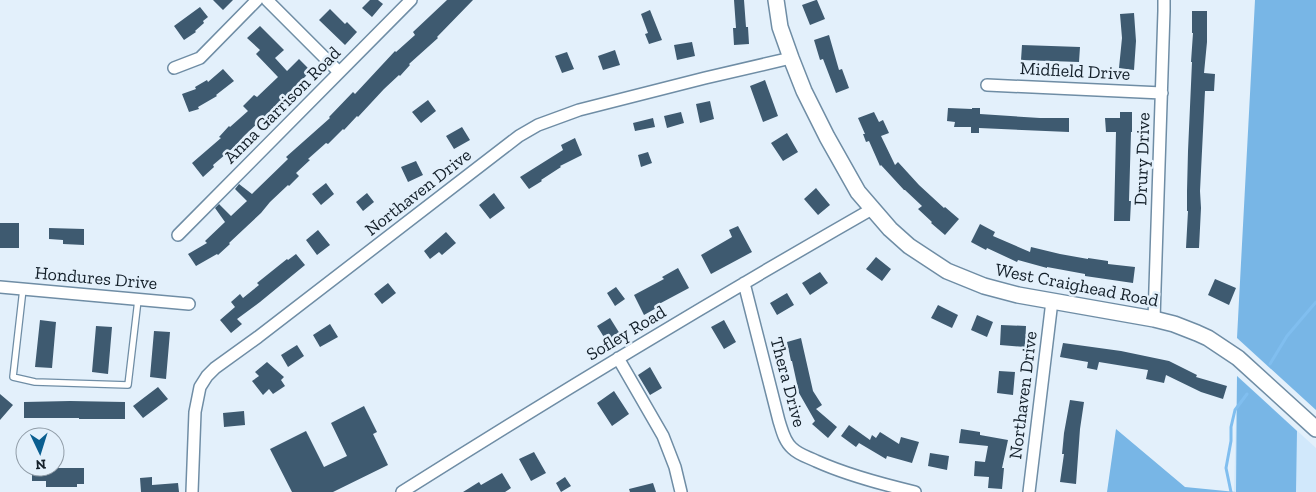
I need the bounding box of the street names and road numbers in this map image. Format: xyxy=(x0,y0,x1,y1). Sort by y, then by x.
street label: Anna Garrison Road xyxy=(219,42,345,168)
street label: Midfield Drive xyxy=(1019,57,1131,85)
street label: Drury Drive xyxy=(1129,112,1155,206)
street label: Northaven Drive xyxy=(360,144,476,240)
street label: West Craighead Road xyxy=(994,258,1161,312)
street label: Hondures Drive xyxy=(34,262,158,294)
street label: Sofley Road xyxy=(582,301,670,365)
street label: Northaven Drive xyxy=(1004,330,1042,460)
street label: Thera Drive xyxy=(765,335,811,429)

